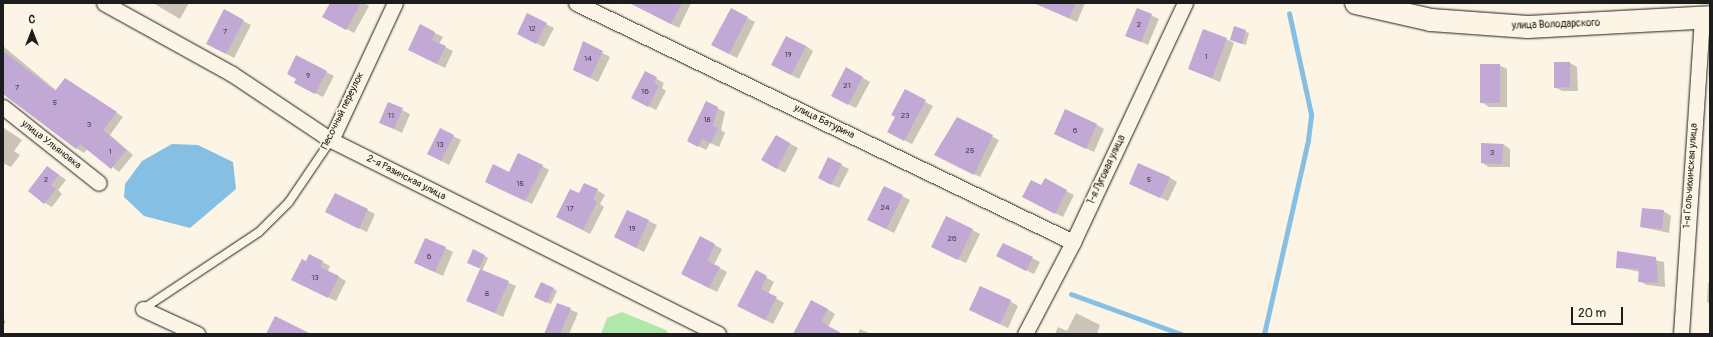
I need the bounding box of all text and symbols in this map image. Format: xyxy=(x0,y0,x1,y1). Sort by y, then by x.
north arrow xyxy=(12,12,52,52)
text: С xyxy=(29,13,35,26)
street label: улица Володарского xyxy=(1512,17,1600,33)
house number: 2 xyxy=(1137,20,1141,30)
house number: 12 xyxy=(528,24,536,34)
house number: 7 xyxy=(223,27,227,37)
house number: 19 xyxy=(784,50,792,60)
house number: 1 xyxy=(1204,52,1208,62)
house number: 14 xyxy=(584,54,592,64)
street label: Песочный переулок xyxy=(319,70,367,152)
house number: 9 xyxy=(306,71,310,81)
house number: 21 xyxy=(843,81,851,91)
house number: 7 xyxy=(15,83,19,93)
house number: 16 xyxy=(641,87,649,97)
house number: 5 xyxy=(53,98,57,108)
street label: улица Батурина xyxy=(792,102,856,142)
house number: 11 xyxy=(388,111,394,121)
house number: 23 xyxy=(901,111,909,121)
house number: 18 xyxy=(703,115,711,125)
street label: улица Ульяновка xyxy=(19,118,83,172)
house number: 3 xyxy=(87,120,91,130)
street label: 1-я Гольчихинская улица xyxy=(1681,123,1701,229)
house number: 6 xyxy=(1073,126,1077,136)
street label: 1-я Луговая улица xyxy=(1086,133,1128,207)
house number: 13 xyxy=(436,140,444,150)
house number: 25 xyxy=(966,146,974,156)
house number: 1 xyxy=(108,147,112,157)
house number: 3 xyxy=(1490,148,1494,158)
street label: 2-я Разинская улица xyxy=(364,153,448,203)
house number: 2 xyxy=(44,175,48,185)
house number: 5 xyxy=(1147,175,1151,185)
house number: 15 xyxy=(516,179,524,189)
house number: 24 xyxy=(880,203,890,213)
house number: 17 xyxy=(566,204,574,214)
house number: 19 xyxy=(628,224,636,234)
house number: 26 xyxy=(947,234,957,244)
house number: 6 xyxy=(427,252,431,262)
house number: 13 xyxy=(311,273,319,283)
house number: 8 xyxy=(485,289,489,299)
scale bar xyxy=(1573,299,1625,325)
text: 20 m xyxy=(1578,306,1606,321)

